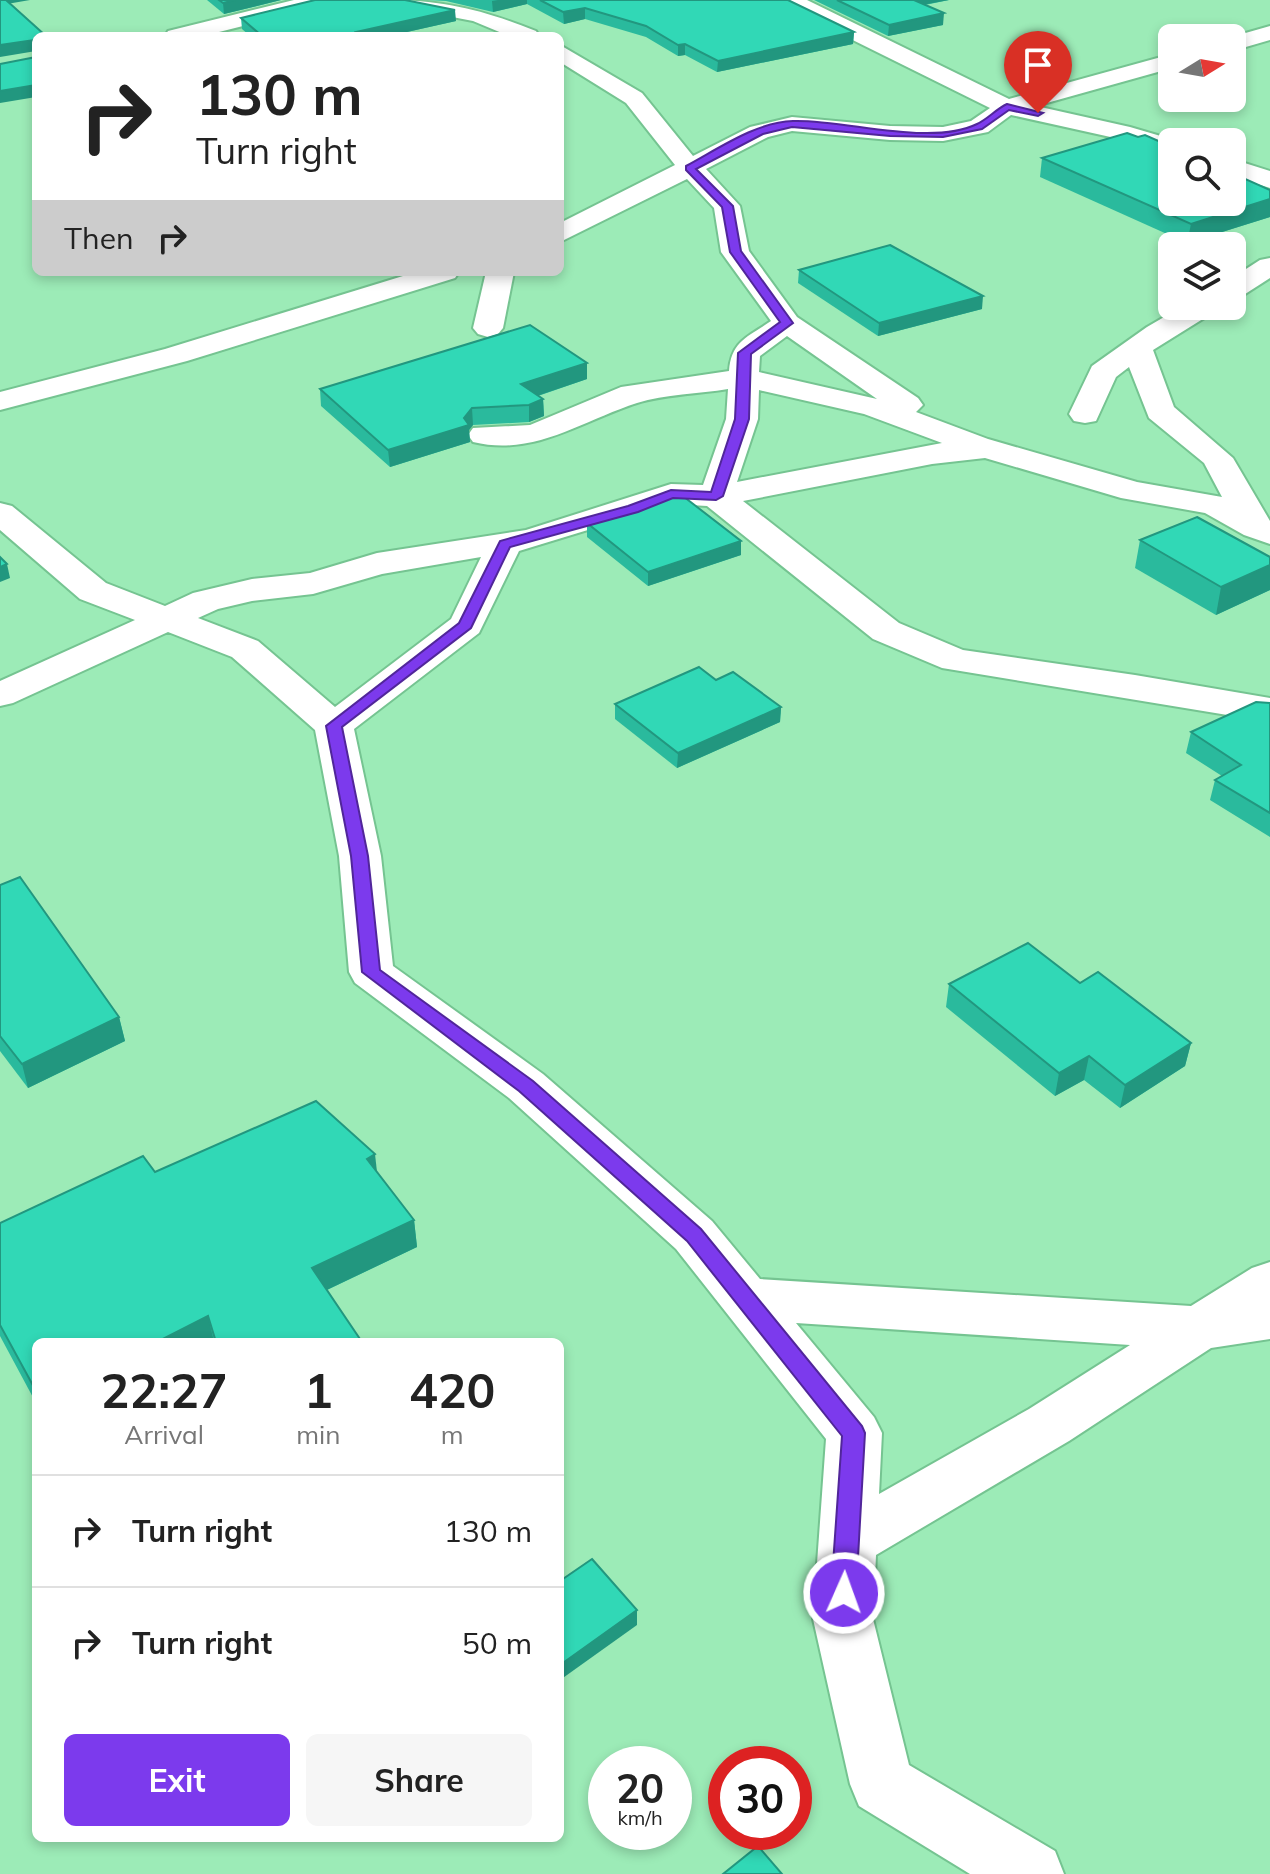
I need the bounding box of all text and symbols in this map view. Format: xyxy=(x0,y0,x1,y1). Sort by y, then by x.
north arrow xyxy=(1158,24,1246,112)
map controls xyxy=(1158,24,1246,320)
pin xyxy=(1004,31,1072,113)
icon: arrive xyxy=(1016,43,1060,87)
text: 130 m xyxy=(196,59,363,129)
icon: right xyxy=(64,64,168,168)
text: Turn right xyxy=(196,128,357,173)
button: search xyxy=(1158,128,1246,216)
icon: right xyxy=(150,216,194,260)
text: Then xyxy=(64,219,134,257)
button: layers xyxy=(1158,232,1246,320)
text: 22:27 xyxy=(101,1360,228,1420)
text: 1 xyxy=(304,1360,333,1420)
text: 420 xyxy=(409,1360,495,1420)
text: Arrival xyxy=(124,1418,204,1451)
text: min xyxy=(296,1418,340,1451)
text: m xyxy=(441,1418,464,1451)
icon: right xyxy=(64,1509,108,1553)
text: Turn right xyxy=(132,1512,272,1550)
text: 130 m xyxy=(444,1512,532,1550)
position arrow xyxy=(802,1551,886,1635)
icon: right xyxy=(64,1621,108,1665)
text: Turn right xyxy=(132,1624,272,1662)
text: 50 m xyxy=(462,1624,532,1662)
button: Exit xyxy=(64,1734,290,1826)
button: Share xyxy=(306,1734,532,1826)
speed limit sign: 30 xyxy=(708,1746,812,1850)
text: 20 xyxy=(616,1763,664,1813)
text: km/h xyxy=(617,1805,663,1830)

